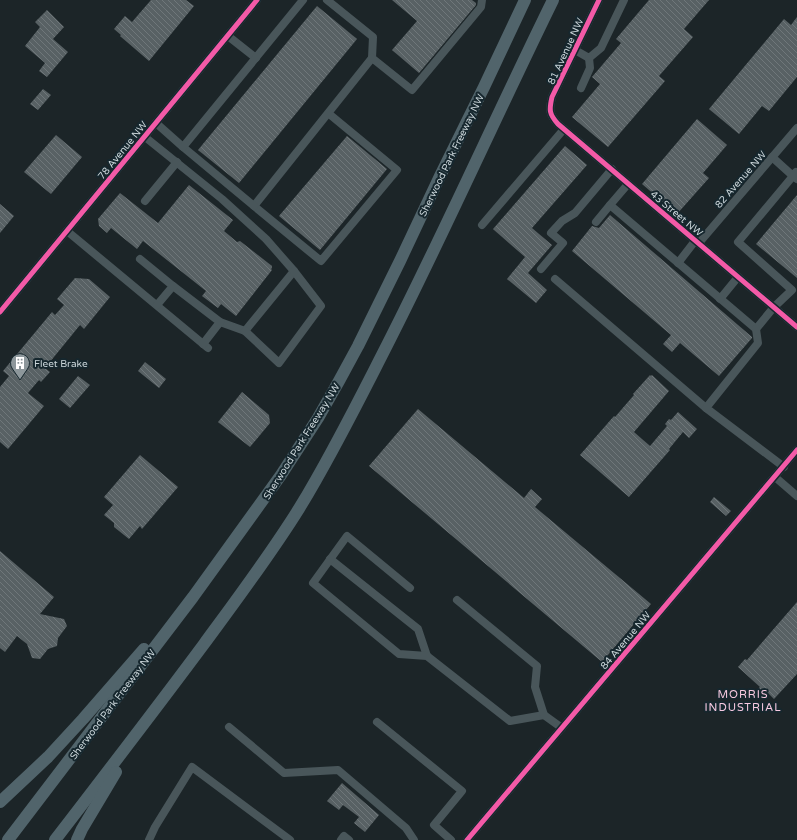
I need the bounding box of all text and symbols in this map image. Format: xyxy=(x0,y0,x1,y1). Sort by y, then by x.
street label: 81 Avenue NW xyxy=(545,16,586,86)
street label: Sherwood Park Freeway NW xyxy=(417,92,487,219)
street label: 78 Avenue NW xyxy=(96,119,150,182)
street label: 82 Avenue NW xyxy=(713,149,769,211)
street label: 43 Street NW xyxy=(648,188,705,239)
building icon: Fleet Brake xyxy=(9,352,31,380)
place label: Fleet Brake xyxy=(34,358,88,370)
street label: Sherwood Park Freeway NW xyxy=(261,381,343,502)
street label: 84 Avenue NW xyxy=(598,609,653,672)
street label: Sherwood Park Freeway NW xyxy=(67,647,158,762)
district label: MORRIS INDUSTRIAL xyxy=(704,688,782,714)

